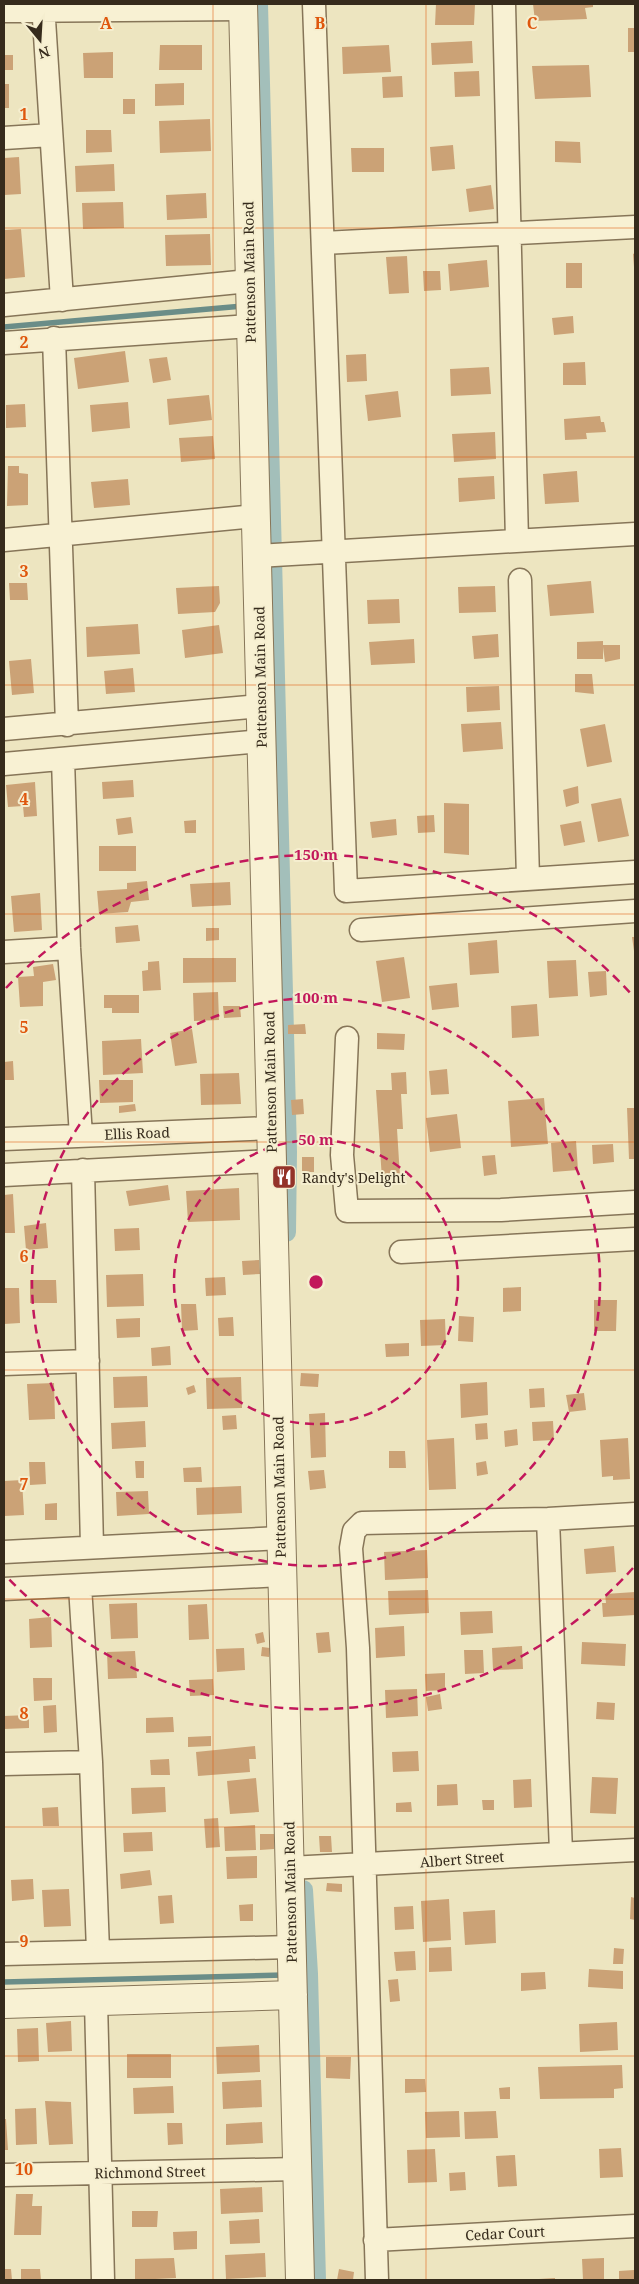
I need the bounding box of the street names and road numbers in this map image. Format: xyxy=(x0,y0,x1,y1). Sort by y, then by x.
street label: Pattenson Main Road xyxy=(238,201,260,343)
street label: Pattenson Main Road xyxy=(249,606,271,748)
street label: Pattenson Main Road xyxy=(259,1011,281,1153)
street label: Ellis Road xyxy=(104,1122,171,1144)
street label: Pattenson Main Road xyxy=(268,1416,290,1558)
street label: Pattenson Main Road xyxy=(279,1821,301,1963)
street label: Albert Street xyxy=(419,1847,505,1871)
street label: Richmond Street xyxy=(94,2162,206,2182)
street label: Cedar Court xyxy=(465,2221,545,2245)

